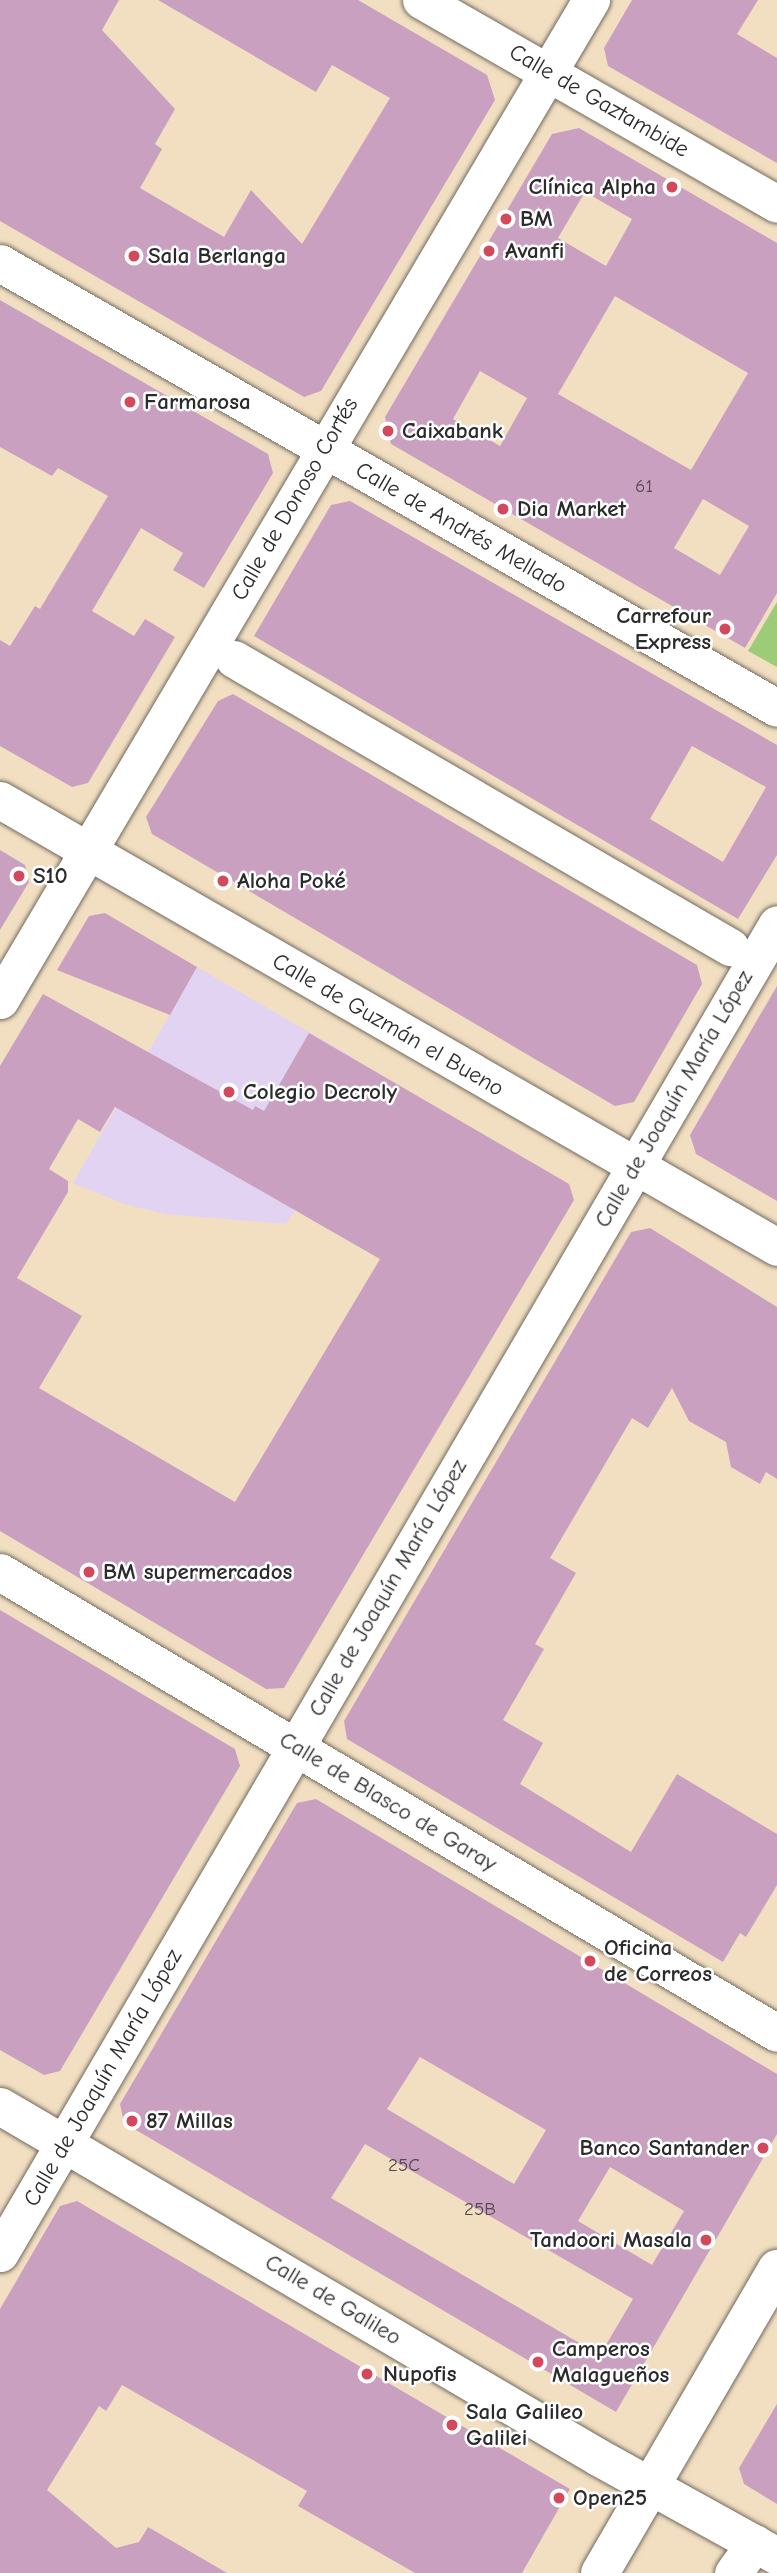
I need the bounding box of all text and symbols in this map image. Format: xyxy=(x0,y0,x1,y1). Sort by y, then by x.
street label: Calle de Gaztambide xyxy=(504,38,694,164)
place label: Clínica Alpha xyxy=(528,173,656,201)
marker: Clínica Alpha xyxy=(662,177,682,197)
place label: BM xyxy=(520,205,553,233)
marker: BM xyxy=(498,211,514,227)
place label: Avanfi xyxy=(505,237,564,265)
marker: Avanfi xyxy=(479,241,499,261)
place label: Sala Berlanga xyxy=(148,242,286,270)
marker: Sala Berlanga xyxy=(126,248,142,264)
place label: Farmarosa xyxy=(144,388,251,416)
street label: Calle de Donoso Cortés xyxy=(226,393,364,605)
marker: Farmarosa xyxy=(122,394,138,410)
place label: Caixabank xyxy=(402,417,503,445)
marker: Caixabank xyxy=(380,423,396,439)
street label: Calle de Andrés Mellado xyxy=(351,456,571,600)
house number: 61 xyxy=(635,476,653,498)
place label: Dia Market xyxy=(517,495,626,523)
marker: Dia Market xyxy=(495,501,511,517)
place label: Carrefour Express xyxy=(616,602,711,656)
marker: Carrefour Express xyxy=(717,621,733,637)
place label: S10 xyxy=(33,862,68,890)
place label: Aloha Poké xyxy=(237,867,346,895)
marker: S10 xyxy=(11,868,27,884)
marker: Aloha Poké xyxy=(215,873,231,889)
street label: Calle de Guzmán el Bueno xyxy=(267,947,509,1103)
street label: Calle de Joaquín María López xyxy=(589,965,759,1233)
place label: Colegio Decroly xyxy=(243,1078,397,1106)
marker: Colegio Decroly xyxy=(221,1084,237,1100)
street label: Calle de Joaquín María López xyxy=(303,1454,473,1722)
place label: BM supermercados xyxy=(103,1558,292,1586)
marker: BM supermercados xyxy=(81,1564,97,1580)
street label: Calle de Blasco de Garay xyxy=(274,1726,502,1878)
place label: Oficina de Correos xyxy=(604,1934,712,1988)
street label: Calle de Joaquín María López xyxy=(18,1944,188,2212)
marker: Oficina de Correos xyxy=(582,1953,598,1969)
place label: 87 Millas xyxy=(146,2107,233,2135)
marker: 87 Millas xyxy=(124,2113,140,2129)
place label: Banco Santander xyxy=(579,2134,749,2162)
marker: Banco Santander xyxy=(755,2140,771,2156)
house number: 25C xyxy=(388,2155,420,2177)
house number: 25B xyxy=(464,2199,496,2221)
place label: Tandoori Masala xyxy=(530,2226,692,2254)
marker: Tandoori Masala xyxy=(698,2232,714,2248)
street label: Calle de Galileo xyxy=(260,2249,406,2351)
place label: Camperos Malagueños xyxy=(552,2335,669,2389)
marker: Camperos Malagueños xyxy=(530,2354,546,2370)
place label: Nupofis xyxy=(383,2360,456,2388)
marker: Nupofis xyxy=(357,2364,377,2384)
place label: Sala Galileo Galilei xyxy=(466,2398,583,2452)
marker: Sala Galileo Galilei xyxy=(444,2417,460,2433)
place label: Open25 xyxy=(573,2484,647,2512)
marker: Open25 xyxy=(551,2490,567,2506)

